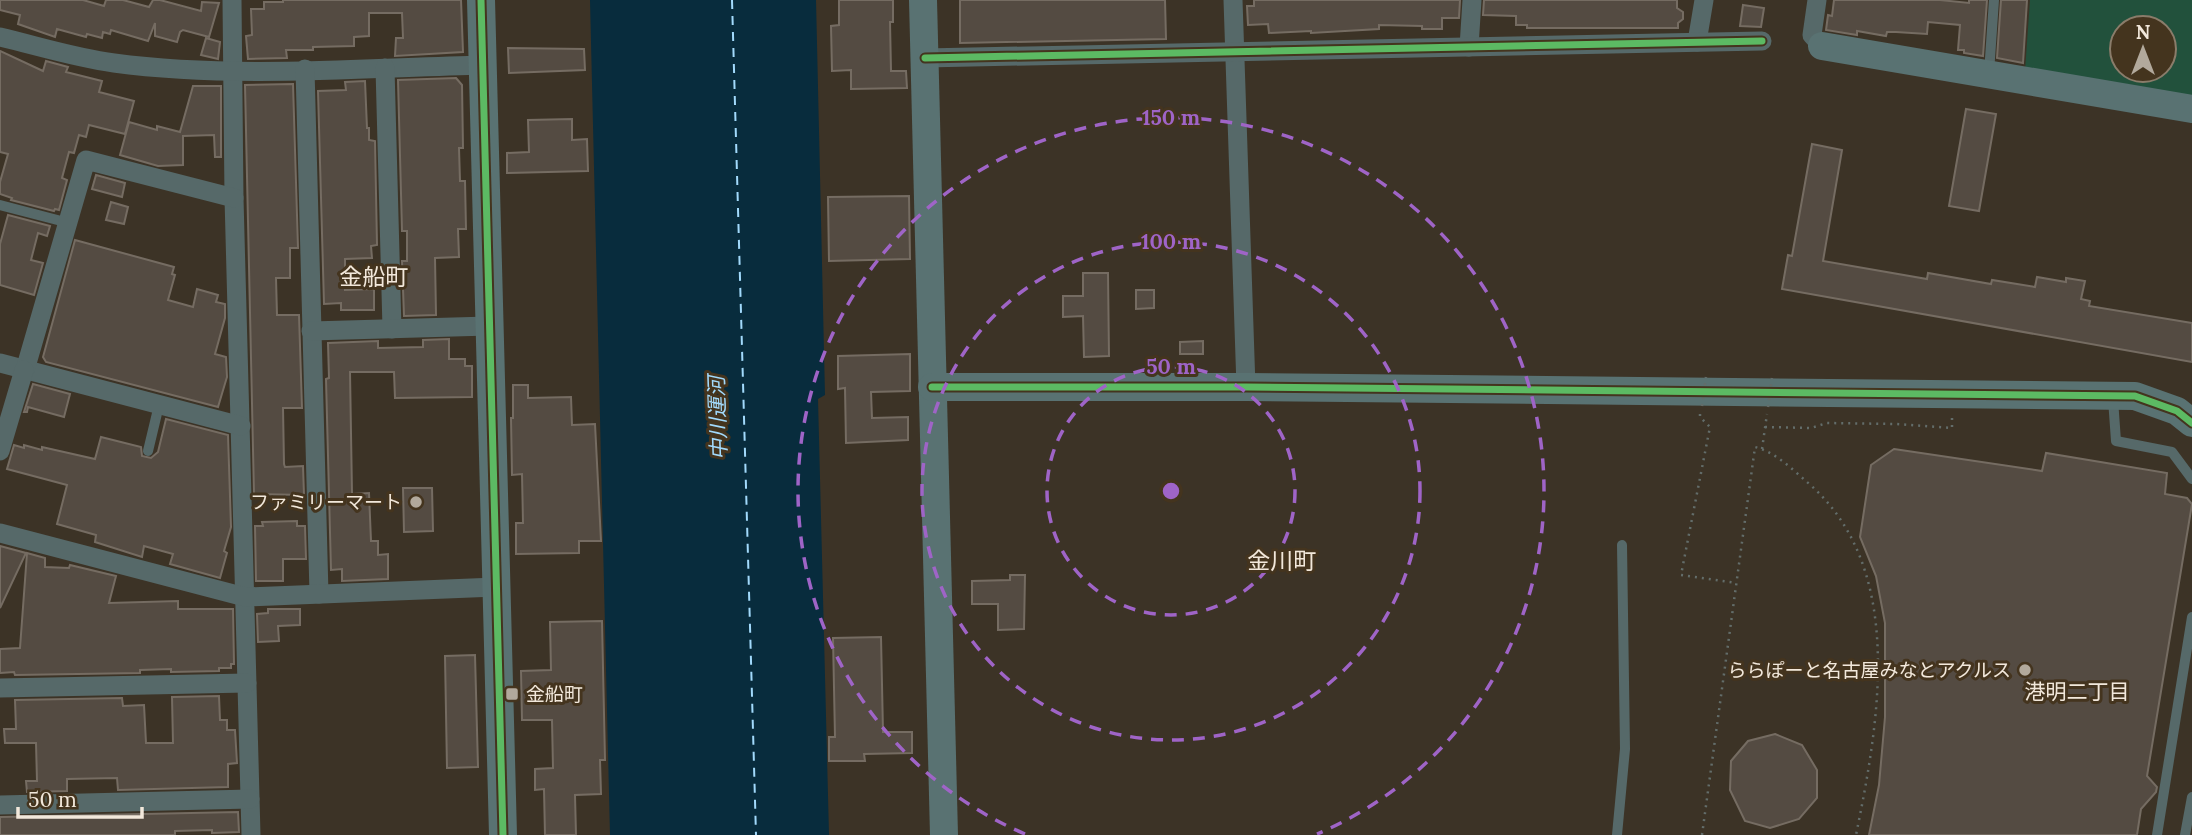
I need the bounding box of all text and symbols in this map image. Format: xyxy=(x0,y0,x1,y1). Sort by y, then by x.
north arrow xyxy=(2108,14,2178,84)
text: N xyxy=(2136,20,2151,44)
text: 150 m xyxy=(1142,104,1200,131)
text: 100 m xyxy=(1141,228,1201,255)
district label: 金船町 xyxy=(340,262,409,291)
text: 50 m xyxy=(1146,353,1196,380)
water label: 中川運河 xyxy=(702,372,732,460)
centre of rings xyxy=(1159,479,1183,503)
place label: ファミリーマート xyxy=(250,490,402,514)
marker: ファミリーマート xyxy=(408,494,424,510)
district label: 金川町 xyxy=(1248,546,1317,575)
place label: ららぽーと名古屋みなとアクルス xyxy=(1728,658,2011,682)
marker: ららぽーと名古屋みなとアクルス xyxy=(2017,662,2033,678)
district label: 港明二丁目 xyxy=(2025,678,2130,705)
place label: 金船町 xyxy=(526,682,583,706)
marker: 金船町 xyxy=(504,686,520,702)
scale bar xyxy=(18,776,142,820)
text: 50 m xyxy=(28,786,77,813)

